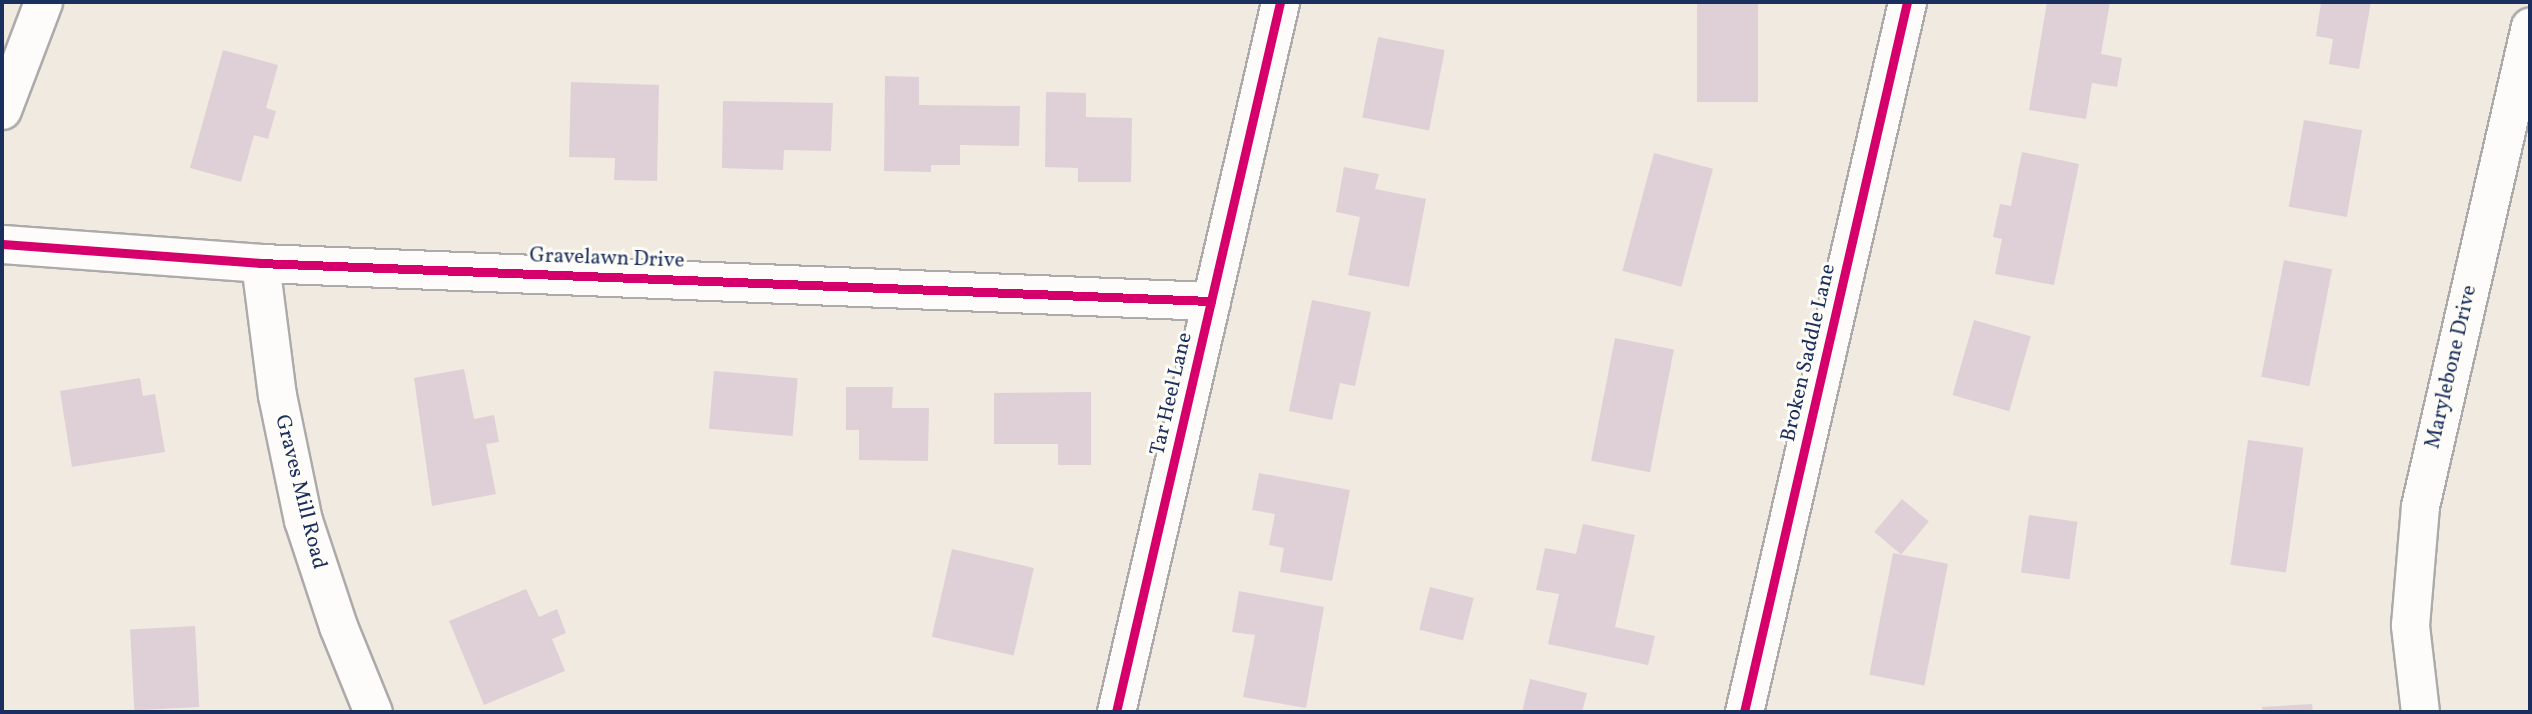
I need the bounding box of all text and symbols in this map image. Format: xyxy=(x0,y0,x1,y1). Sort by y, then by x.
street label: Gravelawn Drive xyxy=(529,244,685,274)
street label: Broken Saddle Lane xyxy=(1776,262,1842,444)
street label: Marylebone Drive xyxy=(2421,283,2483,451)
street label: Tar Heel Lane xyxy=(1146,330,1198,458)
street label: Graves Mill Road xyxy=(269,412,331,572)

